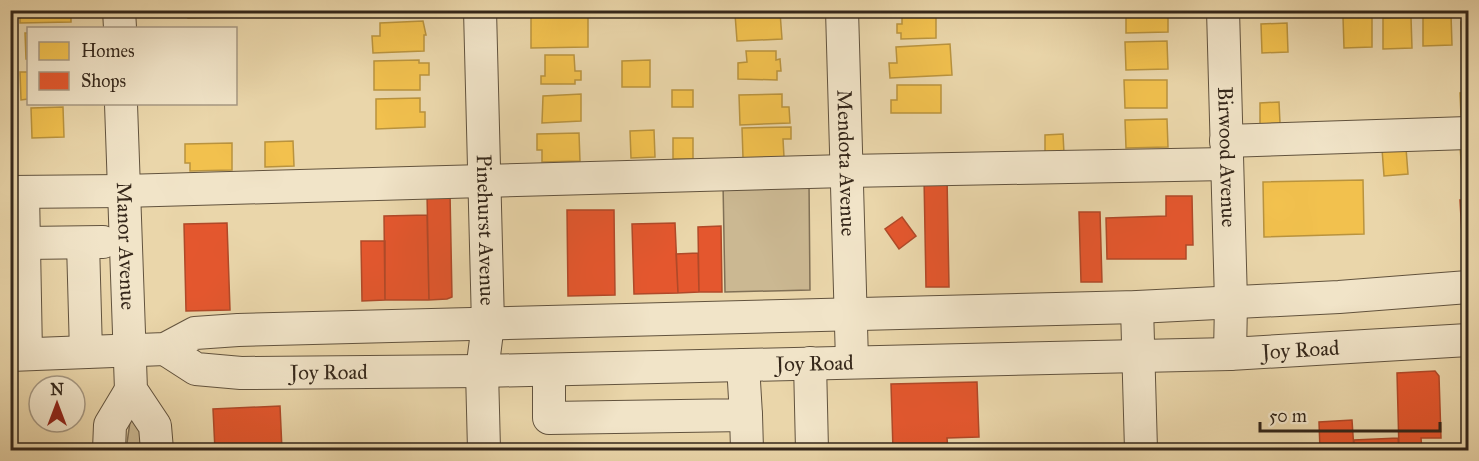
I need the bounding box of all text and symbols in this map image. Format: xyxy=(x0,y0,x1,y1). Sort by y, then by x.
legend xyxy=(27,27,237,105)
text: Homes xyxy=(81,40,135,62)
text: Shops xyxy=(81,70,126,92)
street label: Birwood Avenue xyxy=(1212,86,1242,228)
street label: Mendota Avenue xyxy=(831,89,861,237)
street label: Pinehurst Avenue xyxy=(471,154,501,306)
street label: Manor Avenue xyxy=(111,181,141,311)
street label: Joy Road xyxy=(1259,335,1341,365)
street label: Joy Road xyxy=(774,350,854,377)
street label: Joy Road xyxy=(288,359,368,386)
north arrow xyxy=(27,374,87,434)
text: N xyxy=(50,380,64,399)
scale bar xyxy=(1260,395,1440,433)
text: 50 m xyxy=(1269,405,1307,427)

